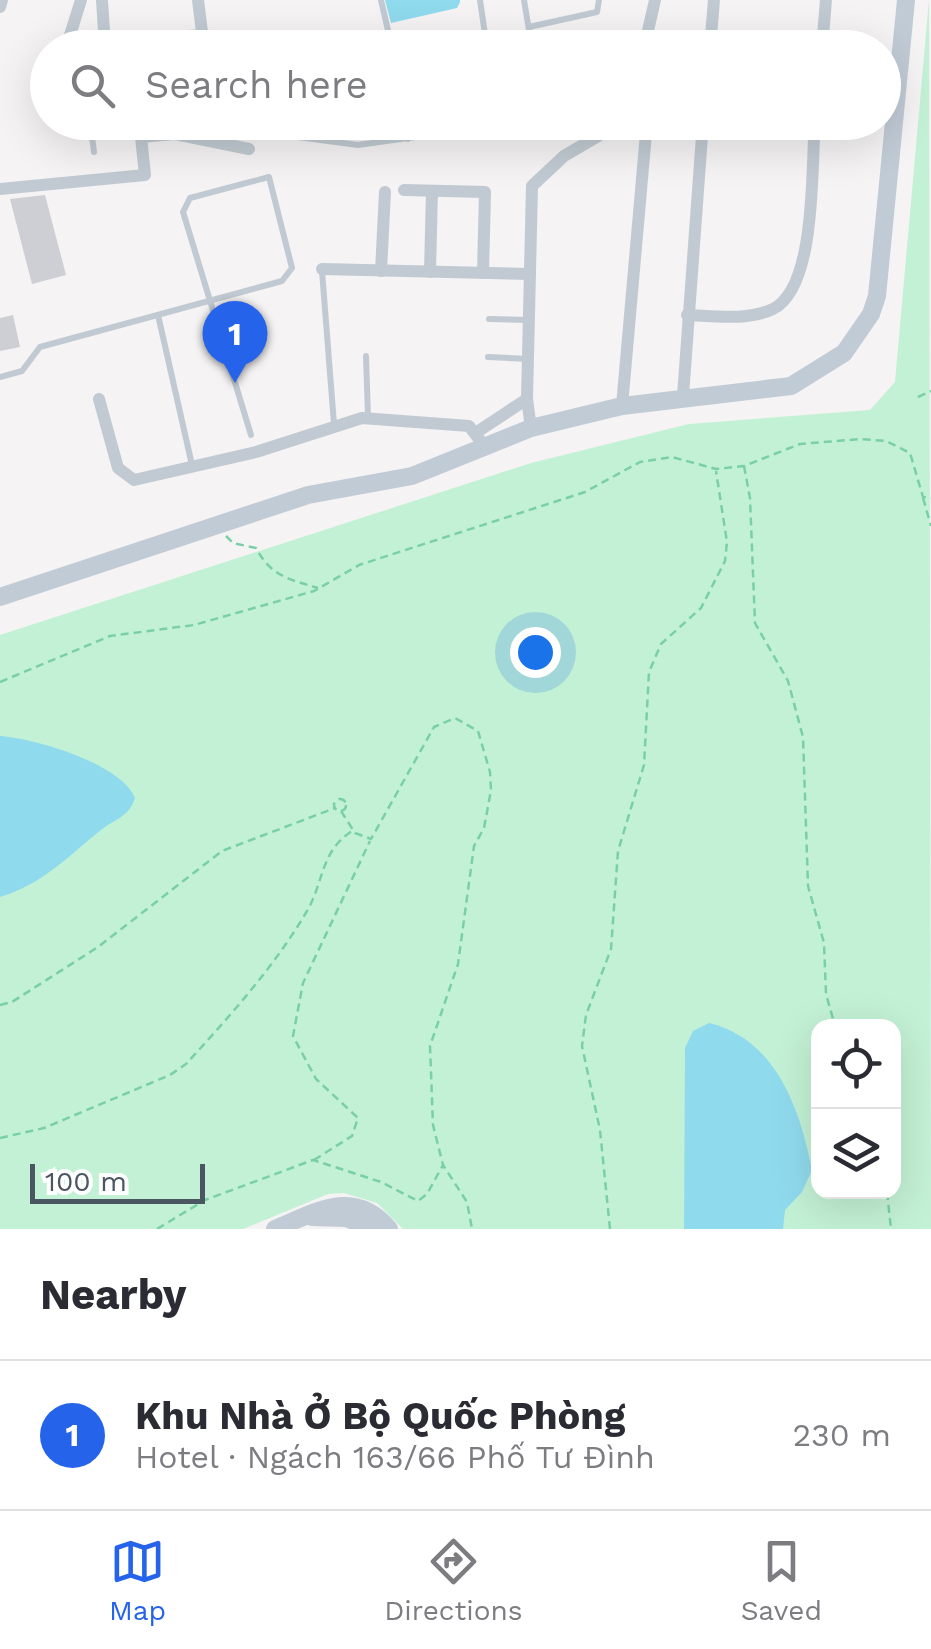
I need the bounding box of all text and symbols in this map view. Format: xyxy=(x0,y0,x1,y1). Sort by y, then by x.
search box xyxy=(30,30,901,140)
icon: search xyxy=(65,58,120,113)
text: Search here xyxy=(145,63,368,107)
pin: 1 xyxy=(202,300,268,383)
your location xyxy=(510,627,561,678)
map controls xyxy=(811,1019,901,1199)
button: locate xyxy=(811,1019,901,1109)
button: layers xyxy=(811,1109,901,1199)
scale bar xyxy=(30,1159,205,1204)
text: 100 m xyxy=(45,1165,127,1198)
text: Nearby xyxy=(40,1270,187,1319)
text: Khu Nhà Ở Bộ Quốc Phòng xyxy=(135,1394,625,1438)
text: 1 xyxy=(66,1416,79,1454)
text: 230 m xyxy=(792,1416,891,1454)
text: Hotel · Ngách 163/66 Phố Tư Đình xyxy=(135,1438,655,1476)
tab: Map xyxy=(109,1534,166,1627)
tab: Directions xyxy=(384,1534,523,1627)
tab: Saved xyxy=(741,1534,822,1627)

